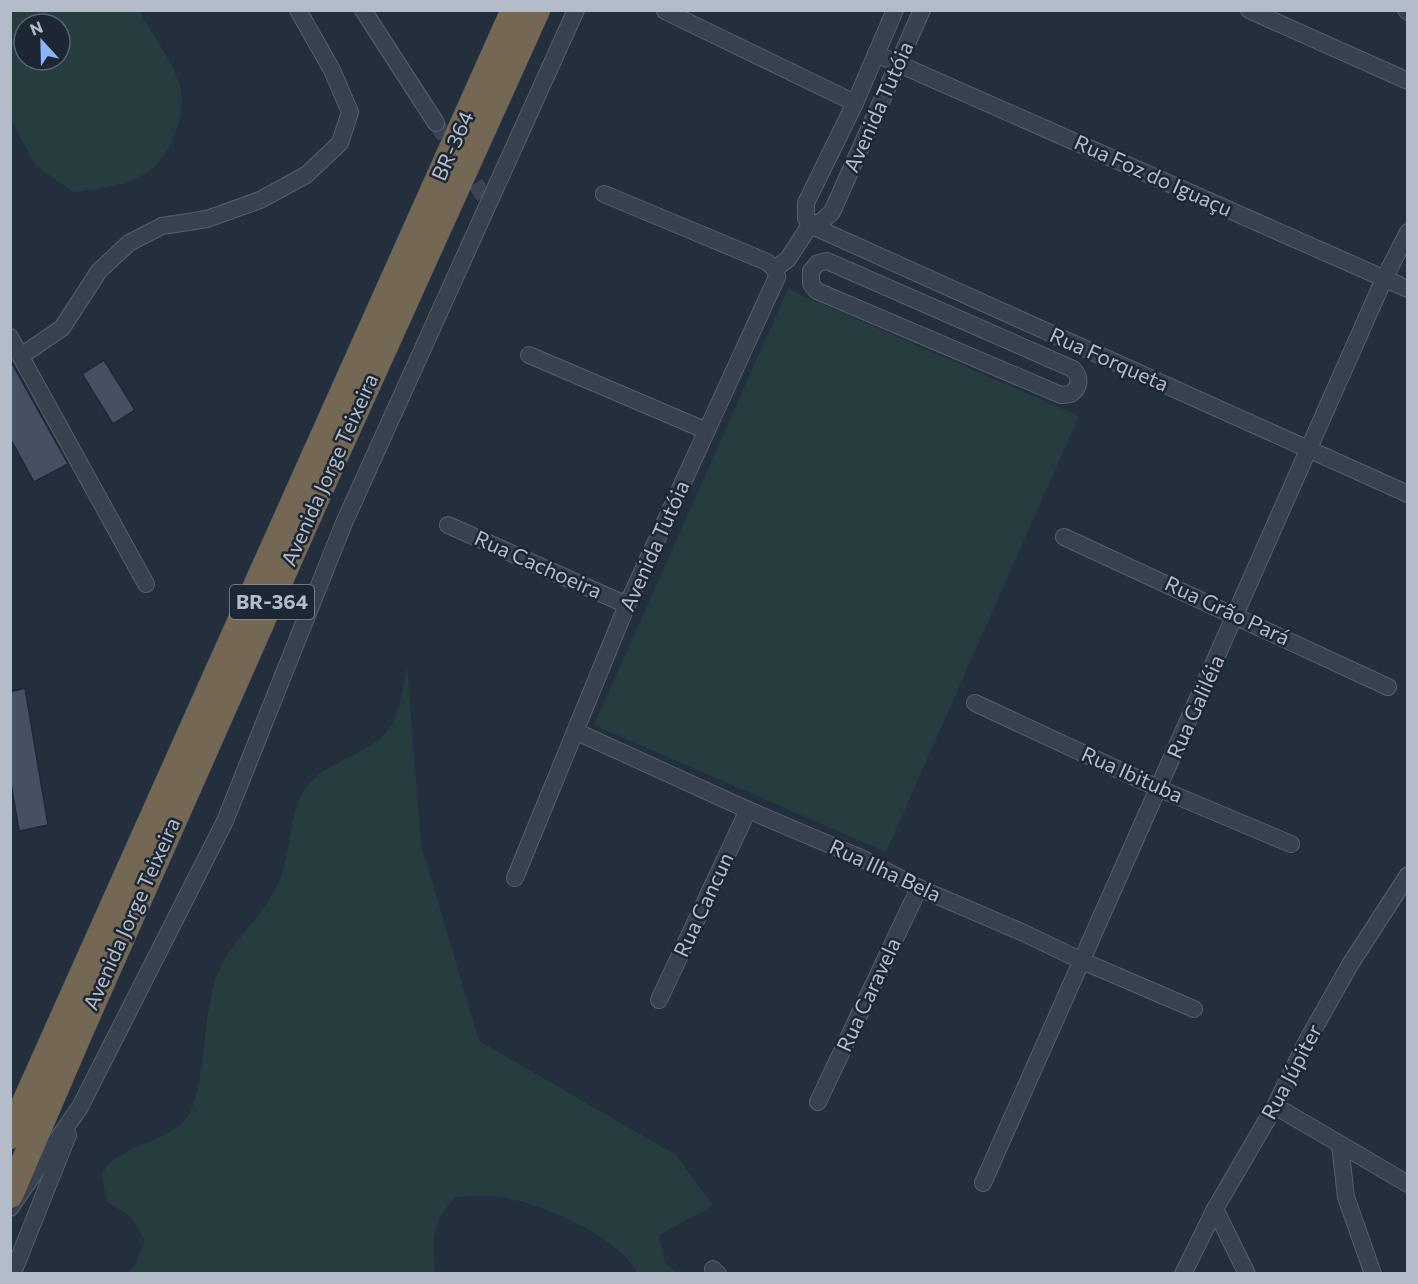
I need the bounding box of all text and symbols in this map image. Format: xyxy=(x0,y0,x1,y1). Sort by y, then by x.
north arrow xyxy=(12,12,72,72)
text: N xyxy=(27,17,45,39)
street label: Avenida Tutóia xyxy=(838,37,918,176)
street label: BR-364 xyxy=(425,106,478,184)
street label: Rua Foz do Iguaçu xyxy=(1071,129,1236,221)
street label: Rua Forqueta xyxy=(1046,321,1173,396)
street label: Avenida Jorge Teixeira xyxy=(275,369,382,569)
street label: Avenida Tutóia xyxy=(614,476,694,615)
street label: Rua Cachoeira xyxy=(471,524,606,603)
street label: Rua Grão Pará xyxy=(1161,570,1294,649)
road number: BR-364 xyxy=(230,585,314,619)
street label: Rua Galiléia xyxy=(1161,651,1229,762)
street label: Rua Ibituba xyxy=(1078,740,1187,807)
street label: Avenida Jorge Teixeira xyxy=(77,813,184,1013)
street label: Rua Ilha Bela xyxy=(826,833,945,906)
street label: Rua Cancun xyxy=(668,848,738,961)
street label: Rua Caravela xyxy=(830,933,905,1055)
street label: Rua Júpiter xyxy=(1255,1019,1326,1123)

